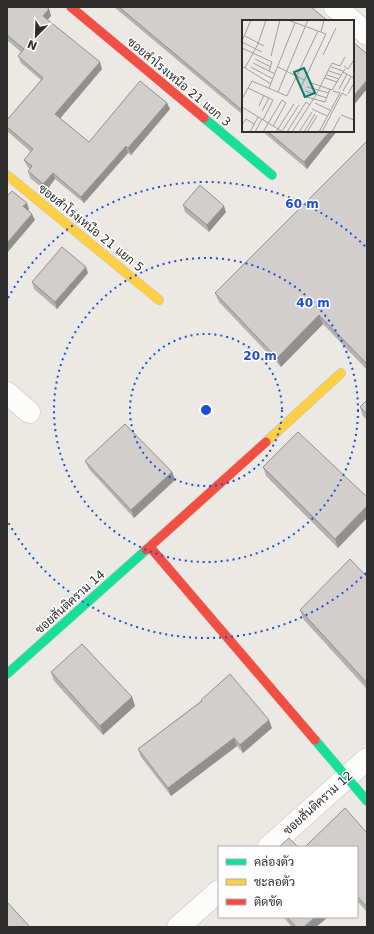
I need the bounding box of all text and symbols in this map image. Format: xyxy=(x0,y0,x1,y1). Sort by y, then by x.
north arrow xyxy=(16,16,56,56)
inset map xyxy=(242,20,354,132)
street label: ซอยสำโรงเหนือ 21 แยก 3 xyxy=(124,34,234,129)
text: N xyxy=(26,37,39,53)
street label: ซอยสำโรงเหนือ 21 แยก 5 xyxy=(36,181,147,275)
text: 60 m xyxy=(285,197,319,211)
text: 40 m xyxy=(296,296,330,310)
text: 20 m xyxy=(243,349,277,363)
centre of rings xyxy=(199,403,213,417)
street label: ซอยสันติคราม 14 xyxy=(32,567,108,637)
street label: ซอยสันติคราม 12 xyxy=(280,768,356,838)
legend xyxy=(218,846,358,918)
text: คล่องตัว xyxy=(254,855,294,869)
text: ชะลอตัว xyxy=(254,875,295,889)
text: ติดขัด xyxy=(254,895,283,909)

